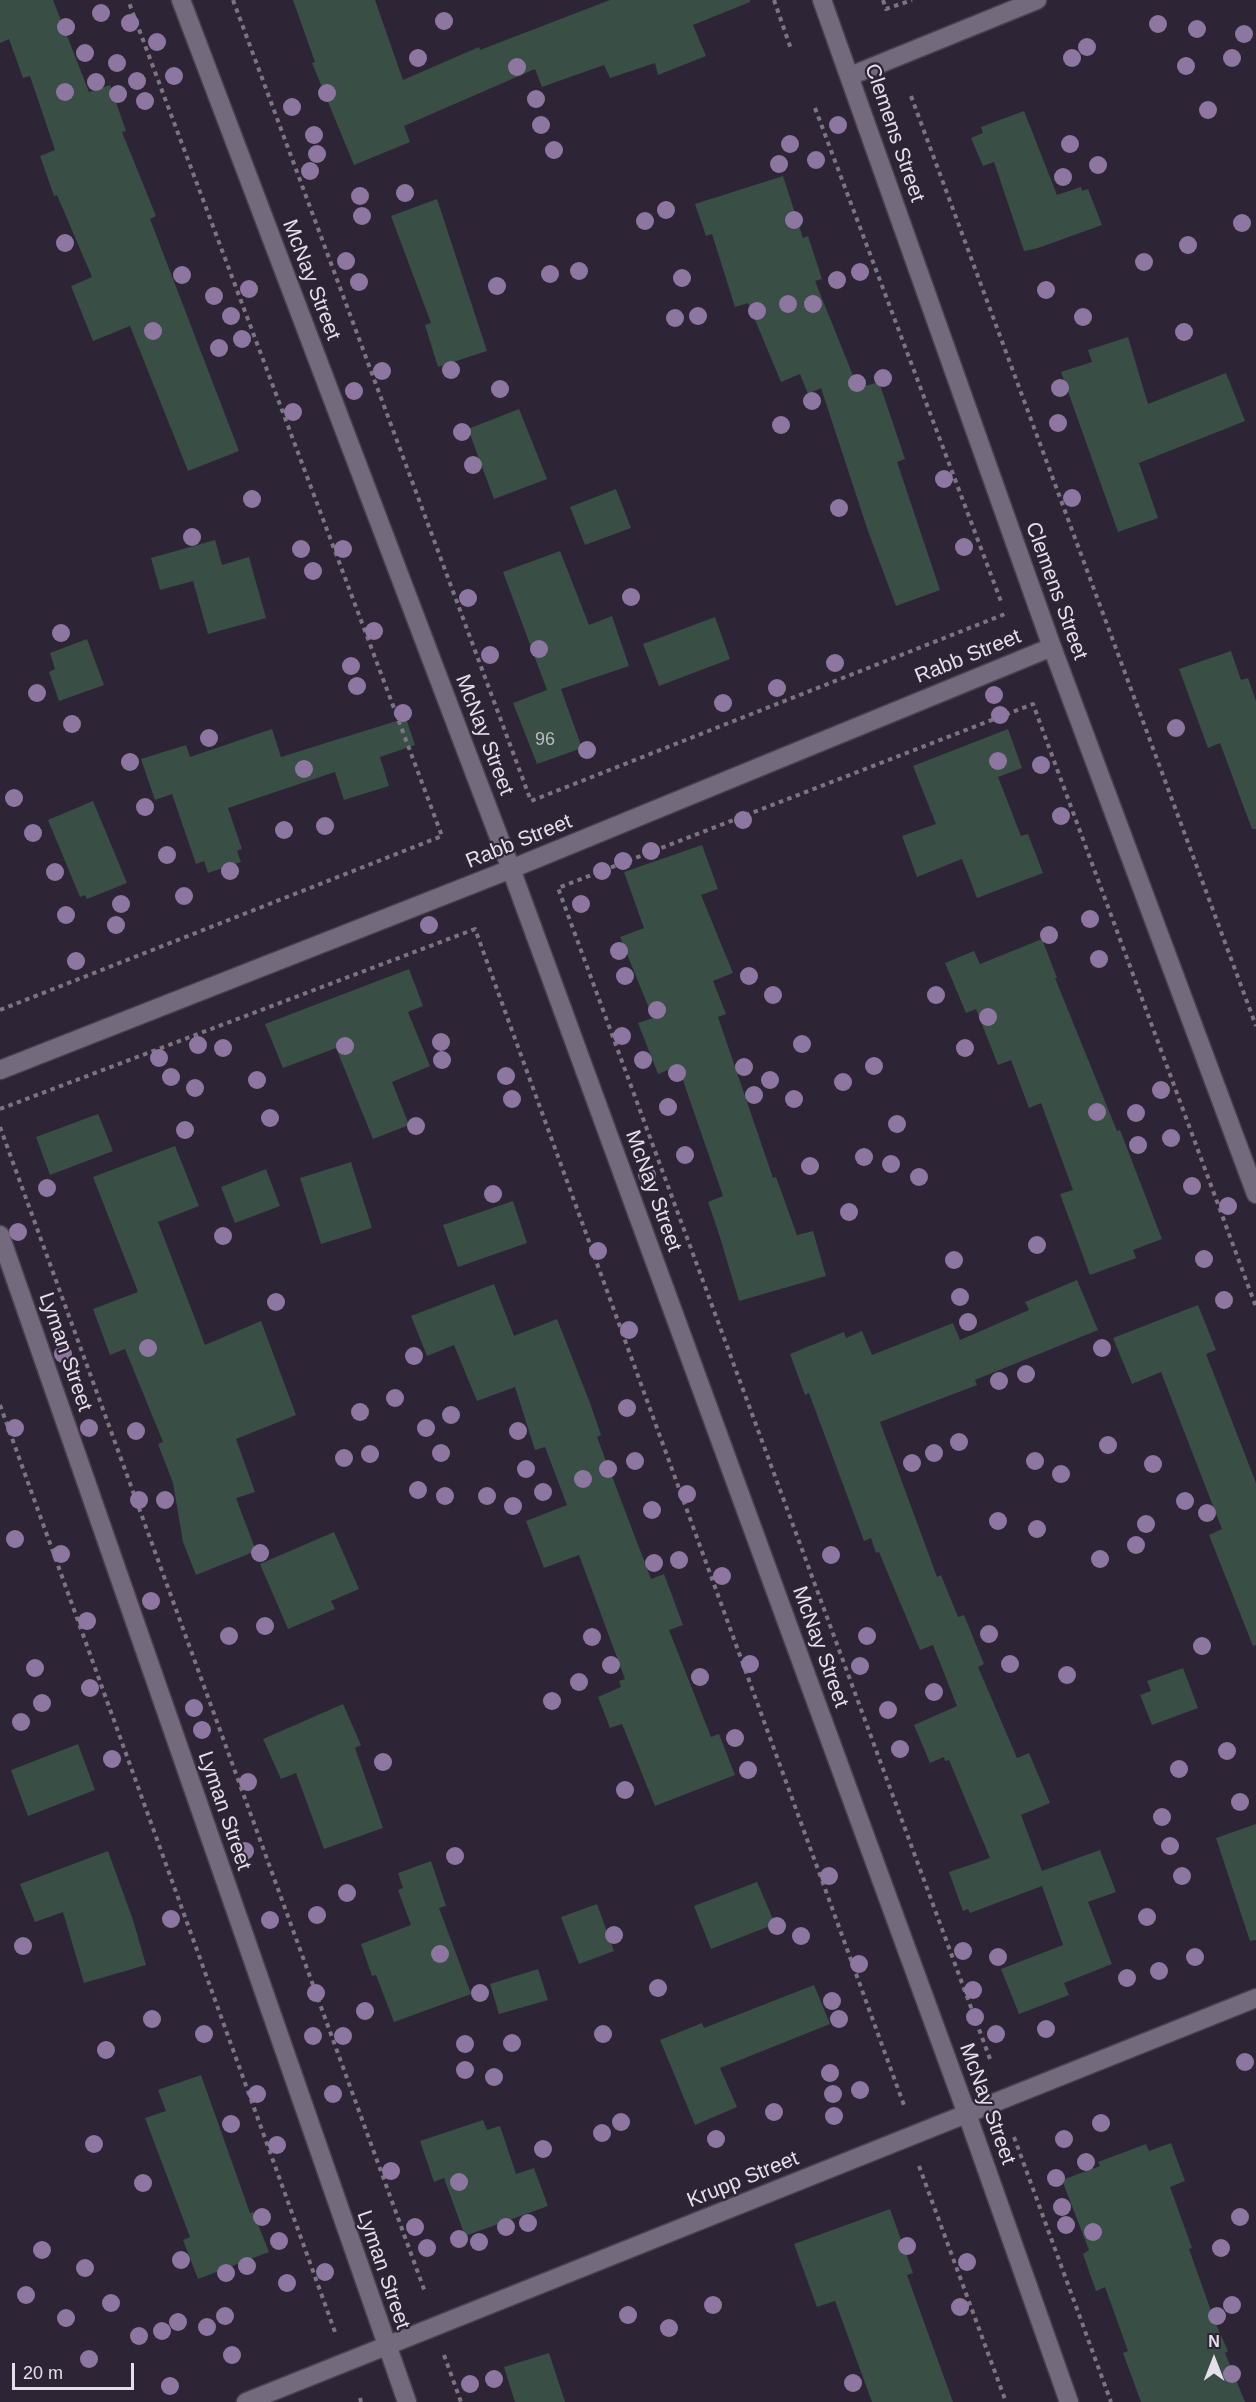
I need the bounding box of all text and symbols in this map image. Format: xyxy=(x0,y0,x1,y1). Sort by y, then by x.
street label: Clemens Street xyxy=(859,60,929,206)
street label: McNay Street xyxy=(276,216,346,344)
street label: Clemens Street xyxy=(1019,519,1093,663)
street label: Rabb Street xyxy=(911,624,1025,690)
street label: McNay Street xyxy=(449,671,519,799)
house number: 96 xyxy=(535,729,555,751)
street label: Rabb Street xyxy=(462,809,576,875)
street label: McNay Street xyxy=(619,1127,687,1255)
street label: Lyman Street xyxy=(33,1289,97,1415)
street label: McNay Street xyxy=(786,1583,854,1711)
street label: Lyman Street xyxy=(192,1748,256,1874)
street label: McNay Street xyxy=(953,2040,1021,2168)
street label: Krupp Street xyxy=(684,2146,802,2214)
street label: Lyman Street xyxy=(351,2207,415,2333)
north arrow xyxy=(1184,2330,1244,2390)
text: N xyxy=(1208,2333,1220,2350)
scale bar xyxy=(15,2351,136,2389)
text: 20 m xyxy=(23,2363,63,2383)

